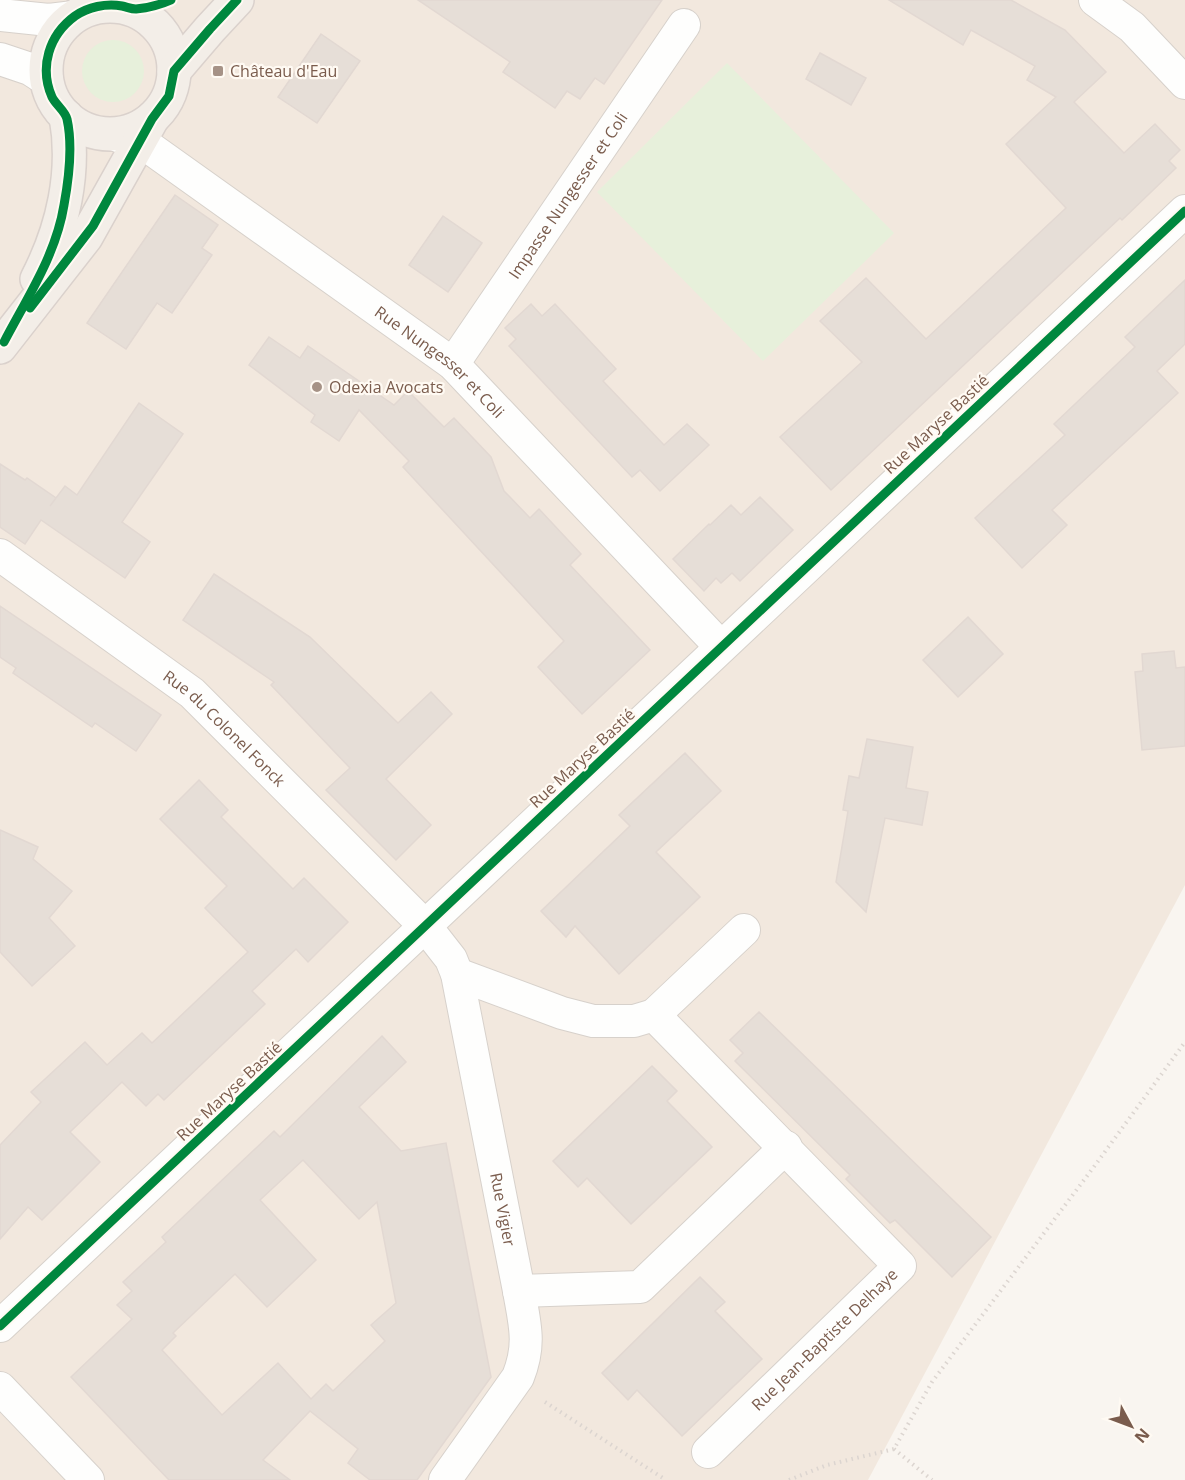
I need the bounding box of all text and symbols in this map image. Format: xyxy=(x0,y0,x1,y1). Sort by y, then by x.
place label: Château d'Eau xyxy=(230,60,337,82)
marker: Château d'Eau xyxy=(211,64,225,78)
street label: Impasse Nungesser et Coli xyxy=(503,108,633,283)
street label: Rue Nungesser et Coli xyxy=(370,301,509,423)
street label: Rue Maryse Bastié xyxy=(878,369,994,479)
place label: Odexia Avocats xyxy=(329,376,443,398)
marker: Odexia Avocats xyxy=(310,380,324,394)
street label: Rue du Colonel Fonck xyxy=(159,665,291,792)
street label: Rue Maryse Bastié xyxy=(524,703,640,813)
street label: Rue Maryse Bastié xyxy=(171,1036,287,1146)
street label: Rue Vigier xyxy=(485,1171,521,1249)
street label: Rue Jean-Baptiste Delhaye xyxy=(746,1263,902,1415)
north arrow xyxy=(1101,1396,1161,1456)
text: N xyxy=(1130,1424,1155,1448)

